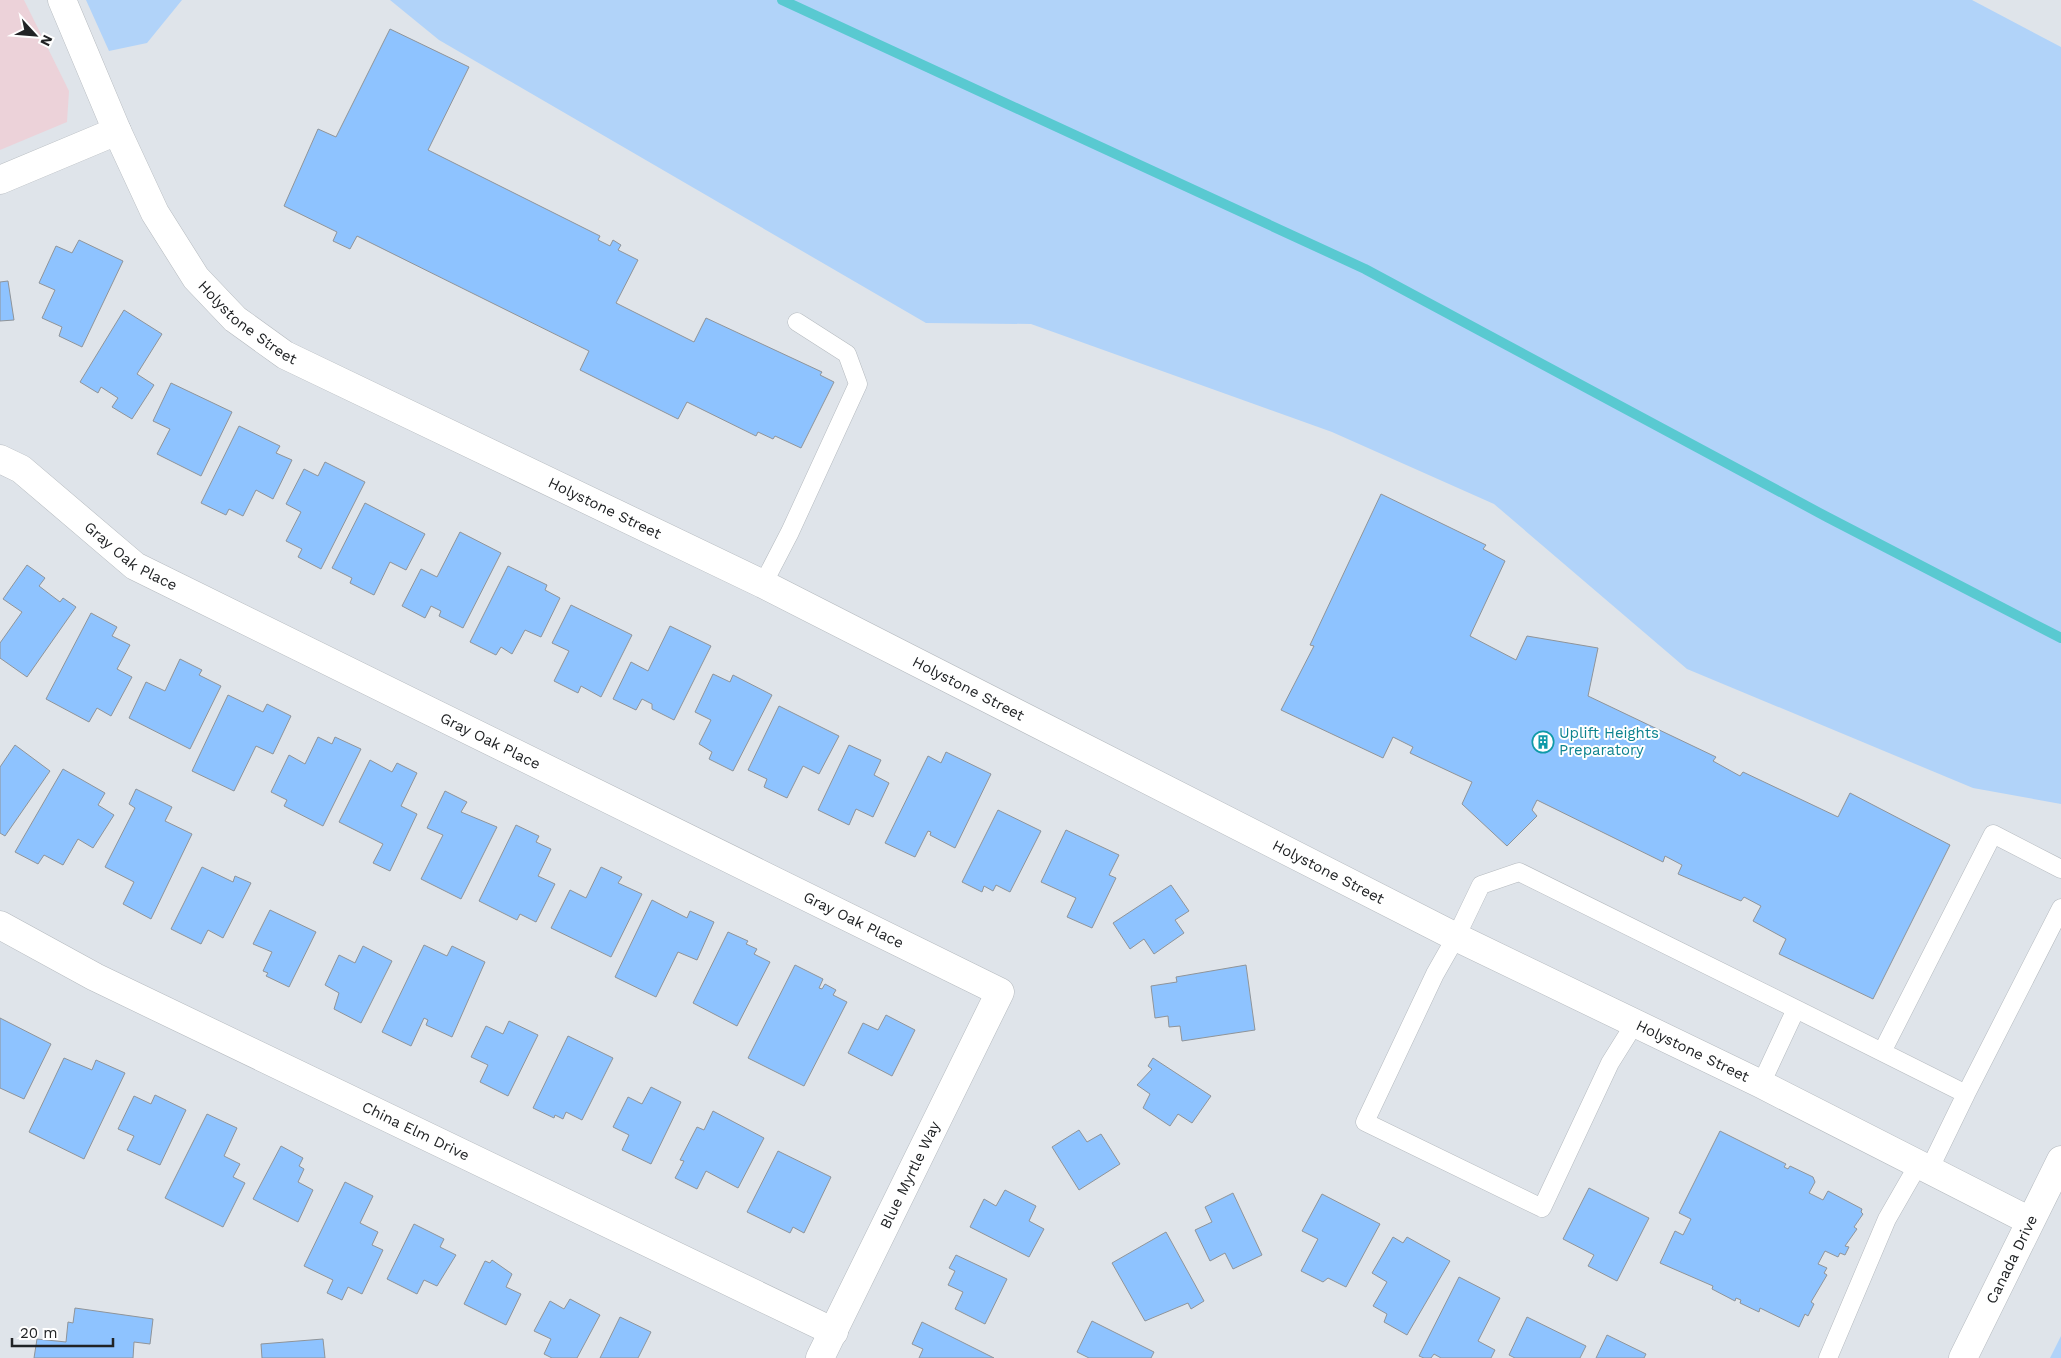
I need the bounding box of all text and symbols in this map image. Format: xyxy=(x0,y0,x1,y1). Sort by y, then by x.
north arrow xyxy=(10,10,60,60)
text: N xyxy=(37,33,56,49)
street label: Holystone Street xyxy=(194,277,300,369)
street label: Holystone Street xyxy=(545,473,665,543)
street label: Gray Oak Place xyxy=(81,518,180,594)
street label: Holystone Street xyxy=(909,653,1028,725)
street label: Gray Oak Place xyxy=(437,709,543,773)
place label: Uplift Heights Preparatory xyxy=(1559,724,1659,759)
building icon: Uplift Heights Preparatory xyxy=(1531,730,1555,754)
street label: Holystone Street xyxy=(1269,836,1388,908)
street label: Gray Oak Place xyxy=(800,888,907,952)
street label: Holystone Street xyxy=(1633,1016,1753,1086)
street label: China Elm Drive xyxy=(359,1098,472,1164)
street label: Blue Myrtle Way xyxy=(876,1118,944,1232)
street label: Canada Drive xyxy=(1982,1212,2041,1307)
scale bar xyxy=(12,1316,114,1348)
text: 20 m xyxy=(20,1324,58,1342)

